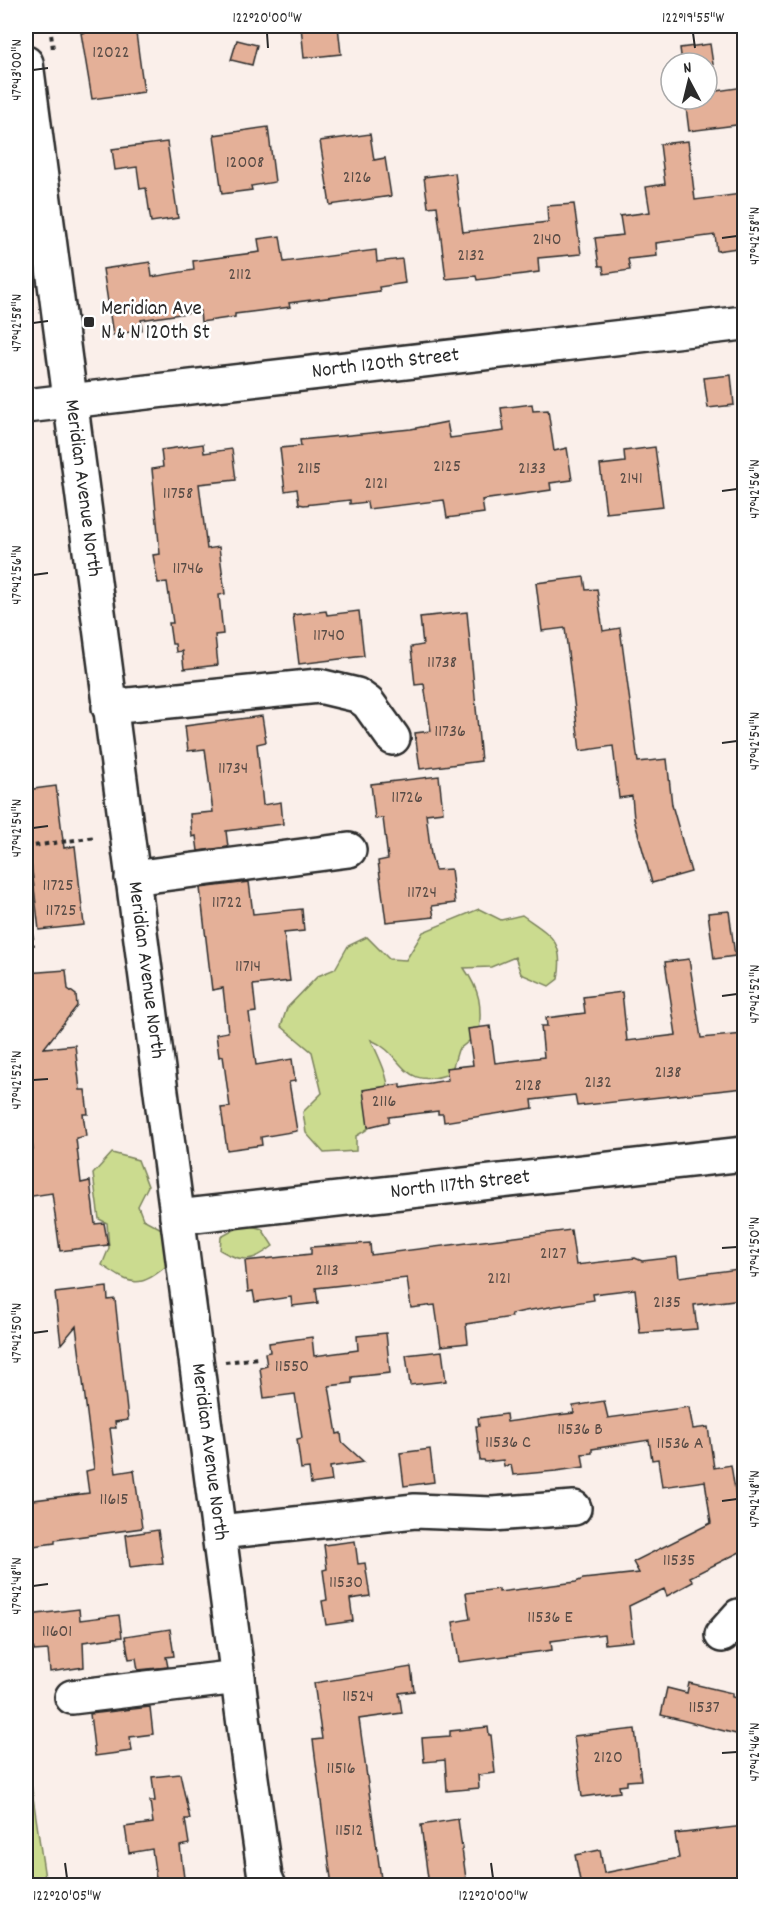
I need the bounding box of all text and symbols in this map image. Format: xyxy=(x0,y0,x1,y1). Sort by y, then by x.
text: 122°20'00"W xyxy=(232,8,302,30)
text: 122°19'55"W xyxy=(662,8,724,30)
text: 47°43'00"N xyxy=(7,39,29,101)
house number: 12022 xyxy=(92,41,130,66)
north arrow xyxy=(659,51,719,111)
text: N xyxy=(682,57,693,80)
house number: 12008 xyxy=(226,151,264,176)
house number: 2126 xyxy=(343,166,371,191)
text: 47°42'58"N xyxy=(745,207,767,265)
house number: 2140 xyxy=(532,228,562,253)
house number: 2132 xyxy=(457,244,485,269)
house number: 2112 xyxy=(228,263,252,288)
text: 47°42'58"N xyxy=(7,294,29,352)
place label: Meridian Ave N & N 120th St xyxy=(101,295,210,349)
marker: Meridian Ave N & N 120th St xyxy=(82,315,96,329)
street label: North 120th Street xyxy=(310,341,461,388)
street label: Meridian Avenue North xyxy=(55,398,108,579)
house number: 2125 xyxy=(433,455,461,480)
house number: 2115 xyxy=(297,457,321,482)
house number: 2133 xyxy=(518,457,546,482)
text: 47°42'56"N xyxy=(745,459,767,519)
house number: 2141 xyxy=(619,467,643,492)
house number: 2121 xyxy=(364,472,388,497)
house number: 11758 xyxy=(163,482,193,507)
text: 47°42'56"N xyxy=(7,545,29,605)
house number: 11746 xyxy=(172,557,204,582)
house number: 11740 xyxy=(313,624,345,649)
house number: 11738 xyxy=(427,651,457,676)
text: 47°42'54"N xyxy=(745,712,767,770)
house number: 11736 xyxy=(434,720,466,745)
house number: 11734 xyxy=(218,757,248,782)
house number: 11726 xyxy=(391,786,423,811)
text: 47°42'54"N xyxy=(7,799,29,857)
house number: 11725 xyxy=(43,874,73,899)
street label: Meridian Avenue North xyxy=(119,880,172,1061)
house number: 11724 xyxy=(407,881,437,906)
house number: 11722 xyxy=(212,891,242,916)
house number: 11725 xyxy=(46,899,76,924)
house number: 11714 xyxy=(235,955,261,980)
text: 47°42'52"N xyxy=(745,965,767,1023)
text: 47°42'52"N xyxy=(7,1051,29,1109)
house number: 2138 xyxy=(654,1061,682,1086)
house number: 2132 xyxy=(584,1071,612,1096)
house number: 2128 xyxy=(515,1074,541,1099)
house number: 2116 xyxy=(372,1090,396,1115)
street label: North 117th Street xyxy=(389,1163,532,1208)
text: 47°42'50"N xyxy=(745,1217,767,1277)
house number: 2127 xyxy=(540,1242,566,1267)
house number: 2113 xyxy=(315,1259,339,1284)
house number: 2121 xyxy=(487,1267,511,1292)
house number: 2135 xyxy=(653,1291,681,1316)
text: 47°42'50"N xyxy=(7,1303,29,1363)
house number: 11550 xyxy=(275,1355,309,1380)
street label: Meridian Avenue North xyxy=(182,1362,235,1543)
house number: 11536 B xyxy=(557,1418,603,1443)
house number: 11536 C xyxy=(485,1431,531,1456)
house number: 11536 A xyxy=(657,1432,704,1457)
text: 47°42'48"N xyxy=(745,1470,767,1528)
house number: 11615 xyxy=(100,1488,128,1513)
house number: 11535 xyxy=(663,1549,695,1574)
text: 47°42'48"N xyxy=(7,1557,29,1615)
house number: 11530 xyxy=(329,1571,363,1596)
house number: 11536 E xyxy=(527,1606,573,1631)
house number: 11601 xyxy=(42,1620,72,1645)
house number: 11524 xyxy=(342,1685,374,1710)
house number: 11537 xyxy=(688,1696,720,1721)
text: 47°42'46"N xyxy=(745,1723,767,1781)
house number: 2120 xyxy=(593,1746,623,1771)
house number: 11516 xyxy=(327,1757,355,1782)
house number: 11512 xyxy=(335,1819,363,1844)
text: 122°20'05"W xyxy=(33,1886,101,1908)
text: 122°20'00"W xyxy=(458,1886,528,1908)

